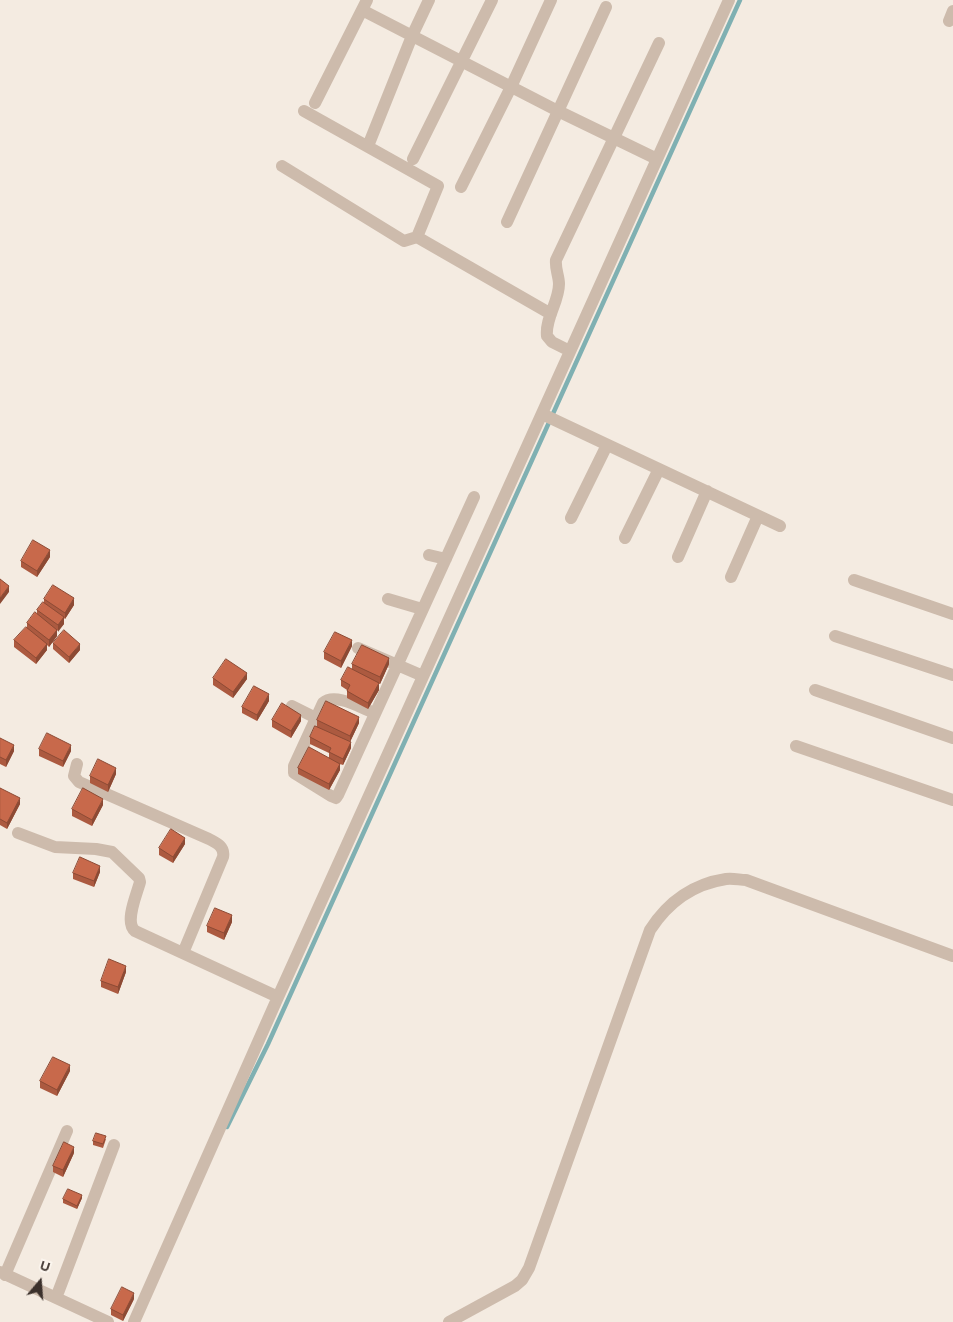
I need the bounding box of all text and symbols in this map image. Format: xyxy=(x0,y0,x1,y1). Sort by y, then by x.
north arrow xyxy=(15,1257,65,1307)
text: U xyxy=(37,1258,52,1277)

